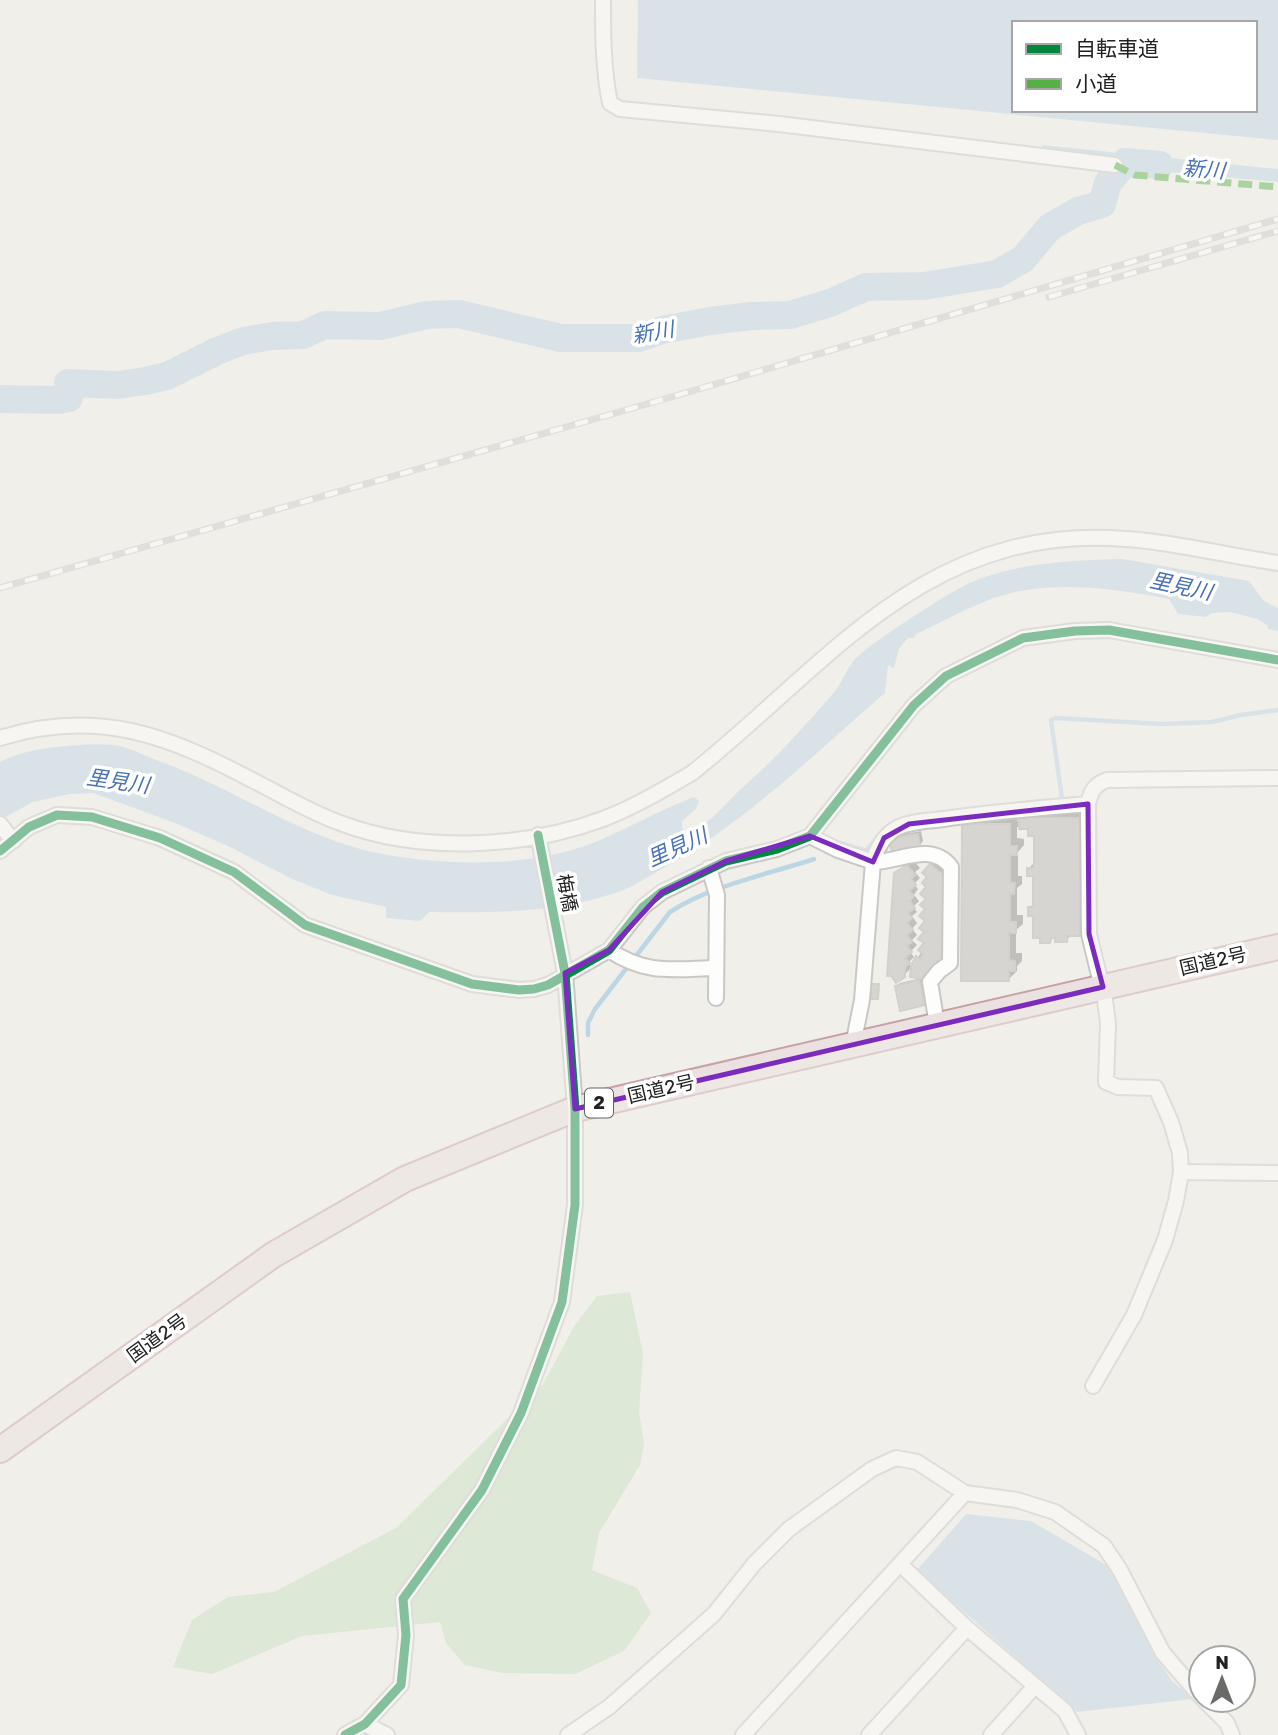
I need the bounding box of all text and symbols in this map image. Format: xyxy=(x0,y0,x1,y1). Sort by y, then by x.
legend xyxy=(1012,21,1257,112)
text: 自転車道 xyxy=(1075,36,1159,61)
text: 小道 xyxy=(1075,71,1117,96)
water label: 新川 xyxy=(1182,155,1228,183)
water label: 新川 xyxy=(630,316,678,348)
water label: 里見川 xyxy=(1148,567,1216,605)
water label: 里見川 xyxy=(85,764,153,798)
water label: 里見川 xyxy=(643,822,713,871)
street label: 梅橋 xyxy=(552,872,582,914)
street label: 国道2号 xyxy=(1177,942,1249,980)
street label: 国道2号 xyxy=(625,1070,697,1108)
road number: 2 xyxy=(585,1088,613,1118)
street label: 国道2号 xyxy=(123,1309,191,1367)
north arrow xyxy=(1187,1644,1257,1714)
text: N xyxy=(1215,1651,1229,1674)

